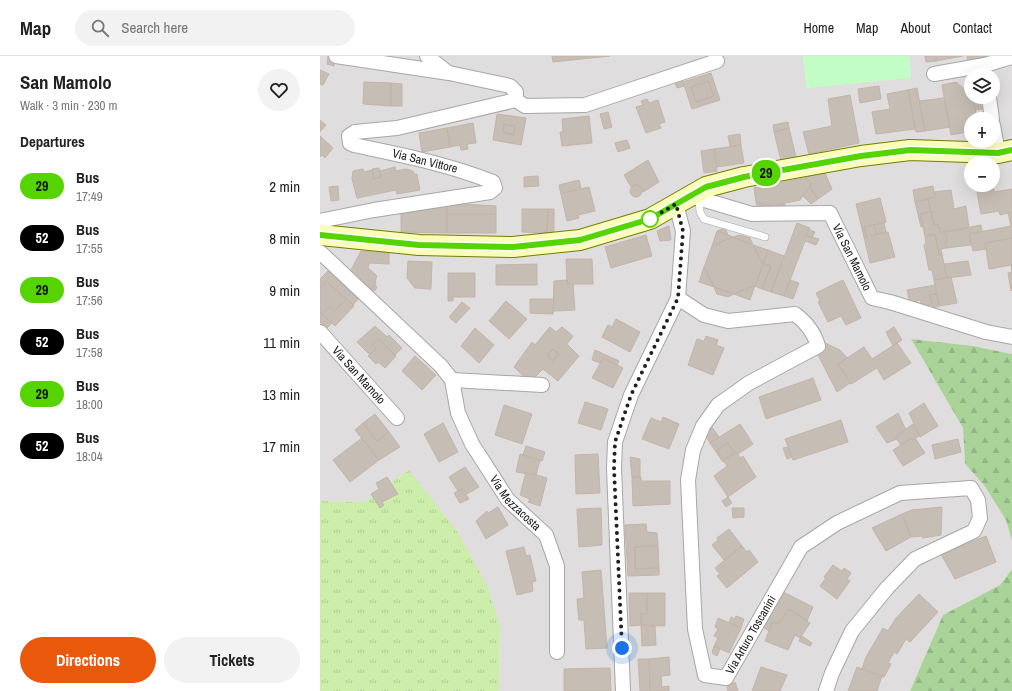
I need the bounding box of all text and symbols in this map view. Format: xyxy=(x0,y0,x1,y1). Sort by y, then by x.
search box xyxy=(75,10,355,46)
text: Map xyxy=(20,15,51,41)
icon: search xyxy=(89,17,111,39)
text: Search here xyxy=(121,17,188,38)
text: Home xyxy=(803,19,834,37)
text: Map xyxy=(856,19,878,37)
text: About xyxy=(900,19,930,37)
text: Contact xyxy=(952,19,992,37)
map controls xyxy=(964,68,1000,192)
button: layers xyxy=(964,68,1000,104)
text: San Mamolo xyxy=(20,69,112,95)
button: heart xyxy=(258,69,300,111)
text: Walk · 3 min · 230 m xyxy=(20,97,117,114)
button: + xyxy=(964,112,1000,148)
text: Departures xyxy=(20,131,85,152)
street label: Via San Vittore xyxy=(391,145,459,177)
button: − xyxy=(964,156,1000,192)
line badge: 29 xyxy=(748,160,784,186)
text: 29 xyxy=(760,164,772,182)
text: Bus xyxy=(76,167,99,188)
text: 2 min xyxy=(269,176,300,197)
text: 29 xyxy=(36,177,48,195)
text: 17:49 xyxy=(76,188,103,205)
unlabelled marker xyxy=(641,210,659,228)
text: Bus xyxy=(76,219,99,240)
street label: Via San Mamolo xyxy=(829,221,875,293)
text: 8 min xyxy=(269,228,300,249)
text: 52 xyxy=(36,229,48,247)
text: 17:55 xyxy=(76,240,103,257)
text: Bus xyxy=(76,271,99,292)
text: 9 min xyxy=(269,280,300,301)
text: 29 xyxy=(36,281,48,299)
text: 17:56 xyxy=(76,292,103,309)
text: Bus xyxy=(76,323,99,344)
text: 11 min xyxy=(263,332,300,353)
text: 52 xyxy=(36,333,48,351)
street label: Via San Mamolo xyxy=(328,343,389,408)
text: 17:58 xyxy=(76,344,103,361)
text: Bus xyxy=(76,375,99,396)
text: 13 min xyxy=(262,384,300,405)
text: 29 xyxy=(36,385,48,403)
text: 18:00 xyxy=(76,396,103,413)
text: Bus xyxy=(76,427,99,448)
text: 17 min xyxy=(262,436,300,457)
text: 52 xyxy=(36,437,48,455)
text: 18:04 xyxy=(76,448,103,465)
street label: Via Mezzacosta xyxy=(486,472,545,535)
street label: Via Arturo Toscanini xyxy=(722,593,780,677)
button: Directions xyxy=(20,637,156,683)
button: Tickets xyxy=(164,637,300,683)
your location xyxy=(612,638,632,658)

